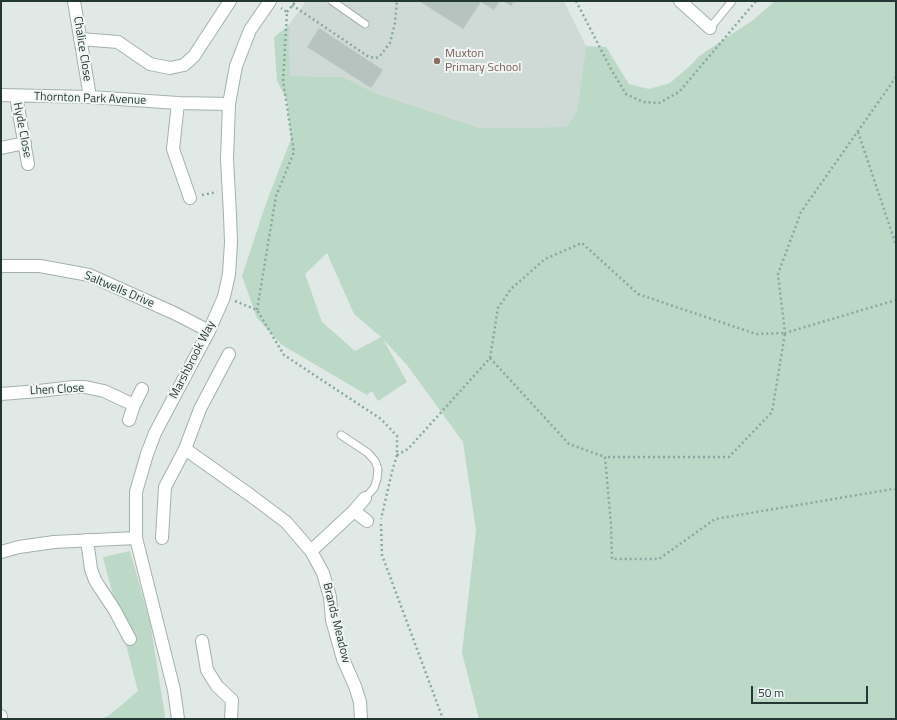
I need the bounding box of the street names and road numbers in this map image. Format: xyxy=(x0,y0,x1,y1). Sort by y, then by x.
street label: Chalice Close xyxy=(70,16,94,82)
street label: Thornton Park Avenue xyxy=(34,90,146,108)
street label: Hyde Close xyxy=(10,101,34,159)
street label: Saltwells Drive xyxy=(82,269,156,311)
street label: Marshbrook Way xyxy=(167,318,219,402)
street label: Lhen Close xyxy=(29,381,85,399)
street label: Brands Meadow xyxy=(319,581,353,665)

